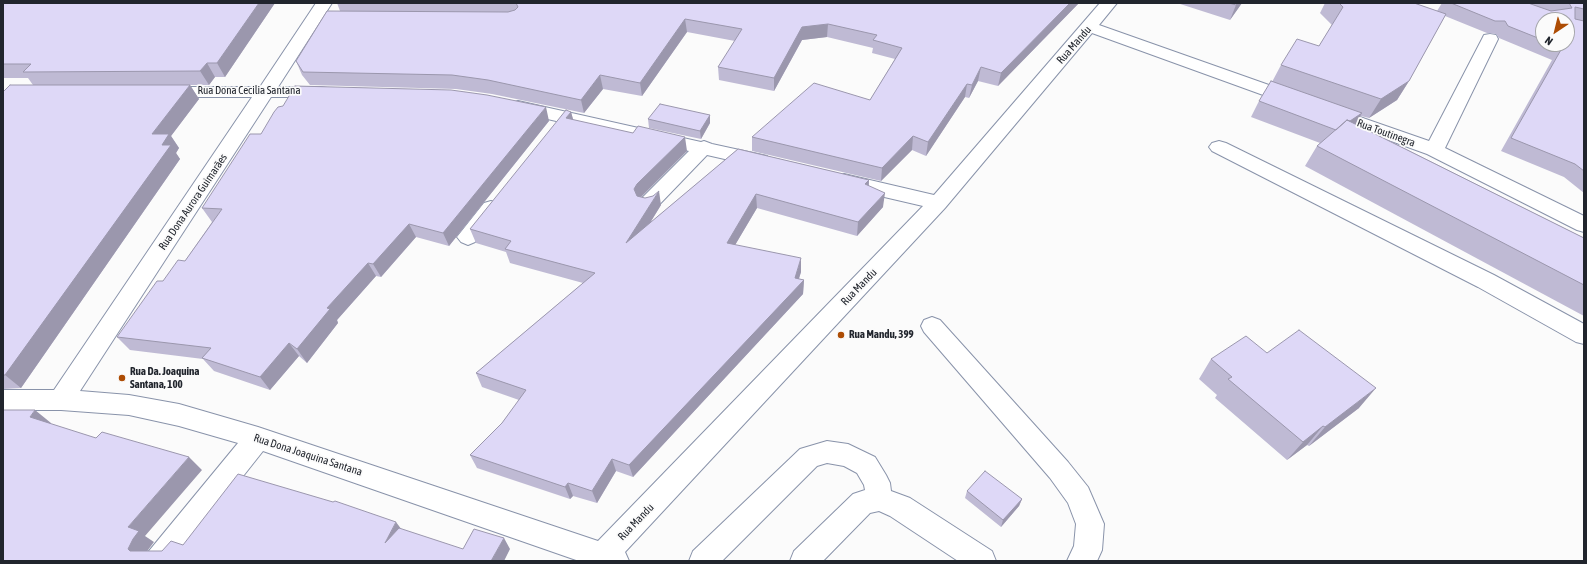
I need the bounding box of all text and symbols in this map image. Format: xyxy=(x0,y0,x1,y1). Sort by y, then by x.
north arrow xyxy=(1535,12,1575,52)
street label: Rua Mandu xyxy=(1054,23,1094,67)
text: N xyxy=(1543,34,1555,48)
street label: Rua Dona Cecilia Santana xyxy=(197,84,301,98)
street label: Rua Toutinegra xyxy=(1355,116,1417,150)
street label: Rua Dona Aurora Guimarães xyxy=(156,151,230,253)
street label: Rua Mandu xyxy=(838,266,880,308)
place label: Rua Mandu, 399 xyxy=(849,328,914,342)
marker: Rua Mandu, 399 xyxy=(836,330,846,340)
place label: Rua Da. Joaquina Santana, 100 xyxy=(130,365,199,391)
marker: Rua Da. Joaquina Santana, 100 xyxy=(117,373,127,383)
street label: Rua Dona Joaquina Santana xyxy=(252,431,364,479)
street label: Rua Mandu xyxy=(615,501,657,543)

